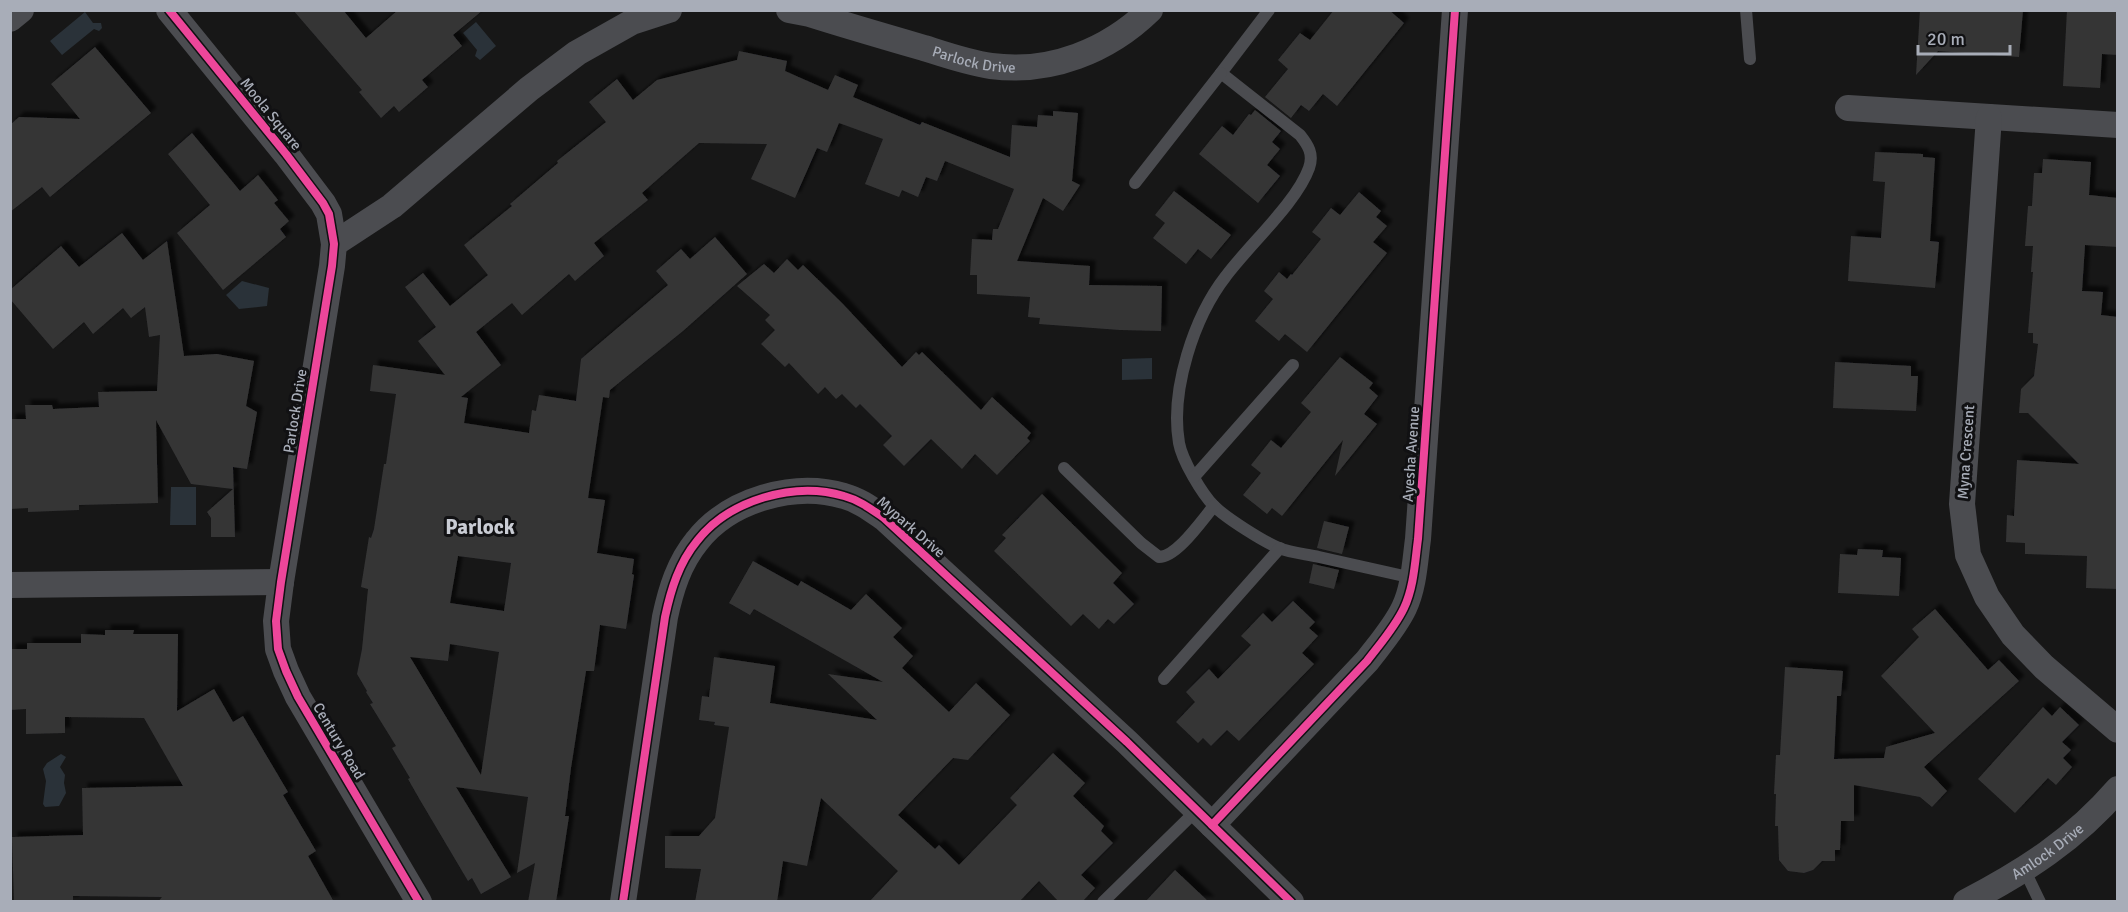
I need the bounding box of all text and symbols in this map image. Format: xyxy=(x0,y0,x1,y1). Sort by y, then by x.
scale bar xyxy=(1918,18,2010,56)
text: 20 m xyxy=(1927,28,1965,50)
street label: Parlock Drive xyxy=(930,42,1016,77)
street label: Moola Square xyxy=(236,74,306,154)
street label: Parlock Drive xyxy=(279,368,311,454)
street label: Myna Crescent xyxy=(1954,404,1978,500)
street label: Ayesha Avenue xyxy=(1399,406,1423,502)
street label: Mypark Drive xyxy=(873,492,949,562)
district label: Parlock xyxy=(445,514,515,540)
street label: Century Road xyxy=(309,699,369,783)
street label: Amlock Drive xyxy=(2008,819,2087,883)

